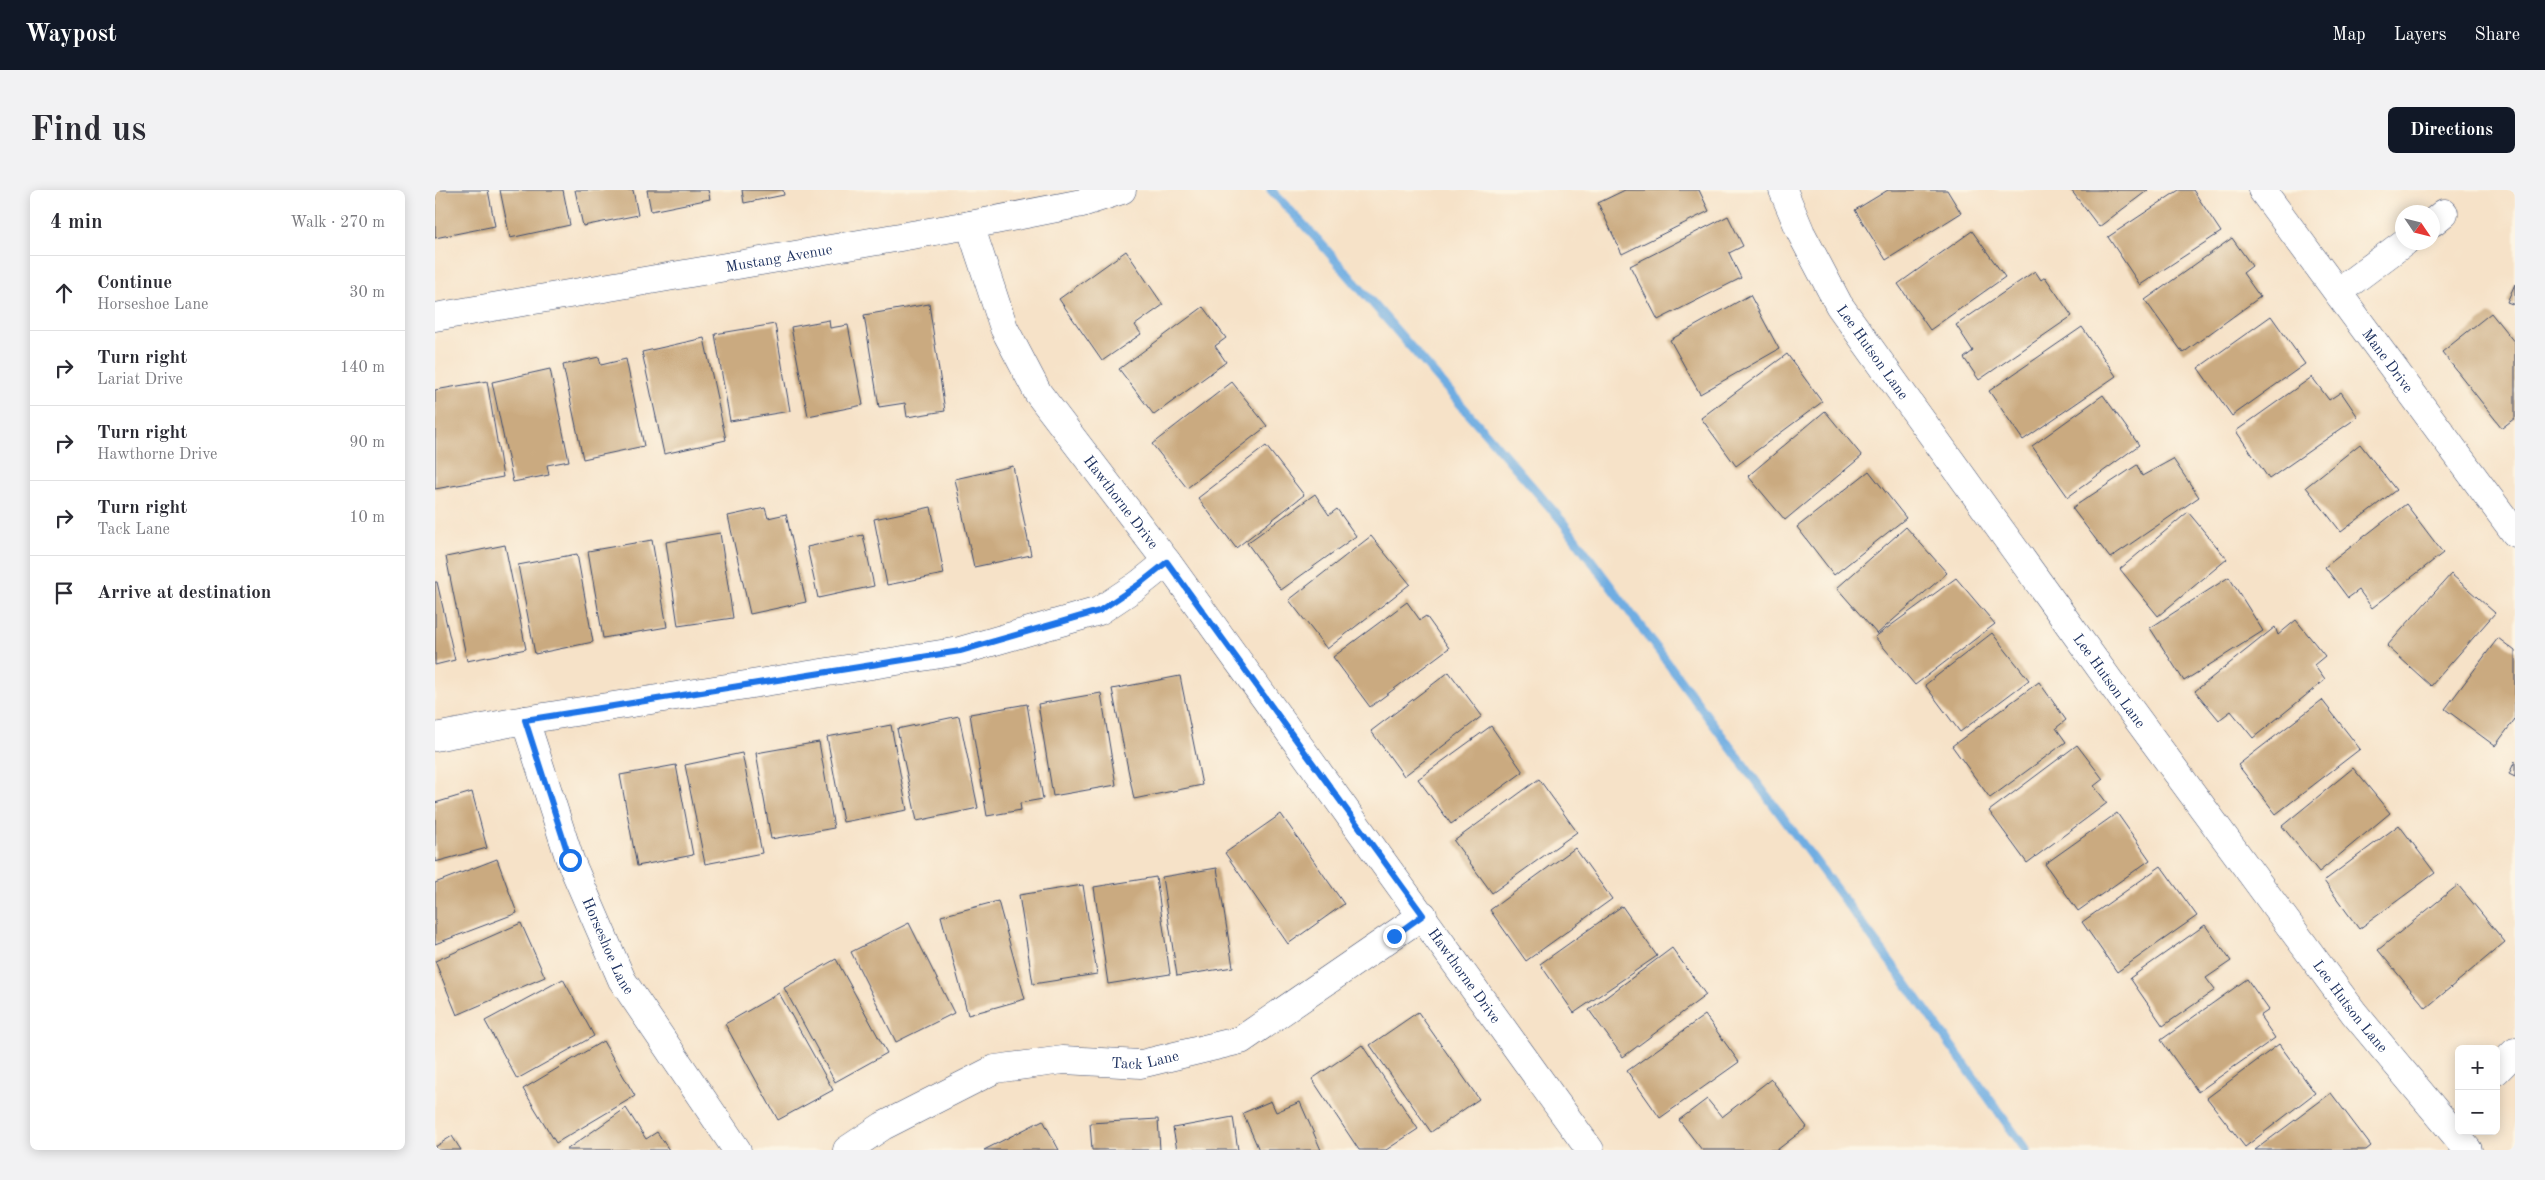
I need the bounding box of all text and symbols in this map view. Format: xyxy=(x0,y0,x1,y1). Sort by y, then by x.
text: Waypost xyxy=(25,23,117,47)
text: Map xyxy=(2332,26,2366,44)
text: Layers xyxy=(2394,26,2446,44)
text: Share xyxy=(2474,26,2520,44)
button: Directions xyxy=(2388,107,2515,153)
text: Find us xyxy=(30,113,146,148)
north arrow xyxy=(2395,205,2440,250)
text: 4 min xyxy=(50,212,103,233)
text: Walk · 270 m xyxy=(290,215,385,231)
street label: Mustang Avenue xyxy=(725,243,834,276)
text: Continue xyxy=(97,274,172,293)
icon: ahead xyxy=(50,279,78,307)
text: 30 m xyxy=(349,285,385,301)
text: Horseshoe Lane xyxy=(97,297,208,313)
street label: Lee Hutson Lane xyxy=(1833,303,1910,403)
street label: Mane Drive xyxy=(2358,327,2415,396)
text: Turn right xyxy=(97,349,187,368)
icon: right xyxy=(50,354,78,382)
text: 140 m xyxy=(340,360,385,376)
text: Lariat Drive xyxy=(97,372,183,388)
text: Turn right xyxy=(97,424,187,443)
icon: right xyxy=(50,429,78,457)
text: 90 m xyxy=(349,435,385,451)
text: Hawthorne Drive xyxy=(97,447,217,463)
street label: Hawthorne Drive xyxy=(1080,454,1160,552)
text: Turn right xyxy=(97,499,187,518)
icon: right xyxy=(50,504,78,532)
text: 10 m xyxy=(349,510,385,526)
text: Tack Lane xyxy=(97,522,170,538)
icon: arrive xyxy=(50,579,78,607)
text: Arrive at destination xyxy=(97,584,271,603)
street label: Lee Hutson Lane xyxy=(2069,632,2147,731)
route start xyxy=(559,849,582,872)
street label: Horseshoe Lane xyxy=(578,896,636,998)
route end xyxy=(1383,925,1406,948)
street label: Hawthorne Drive xyxy=(1424,926,1502,1027)
street label: Lee Hutson Lane xyxy=(2309,958,2390,1056)
map controls xyxy=(2455,1045,2500,1135)
button: + xyxy=(2455,1045,2500,1090)
street label: Tack Lane xyxy=(1111,1049,1181,1073)
button: − xyxy=(2455,1090,2500,1135)

